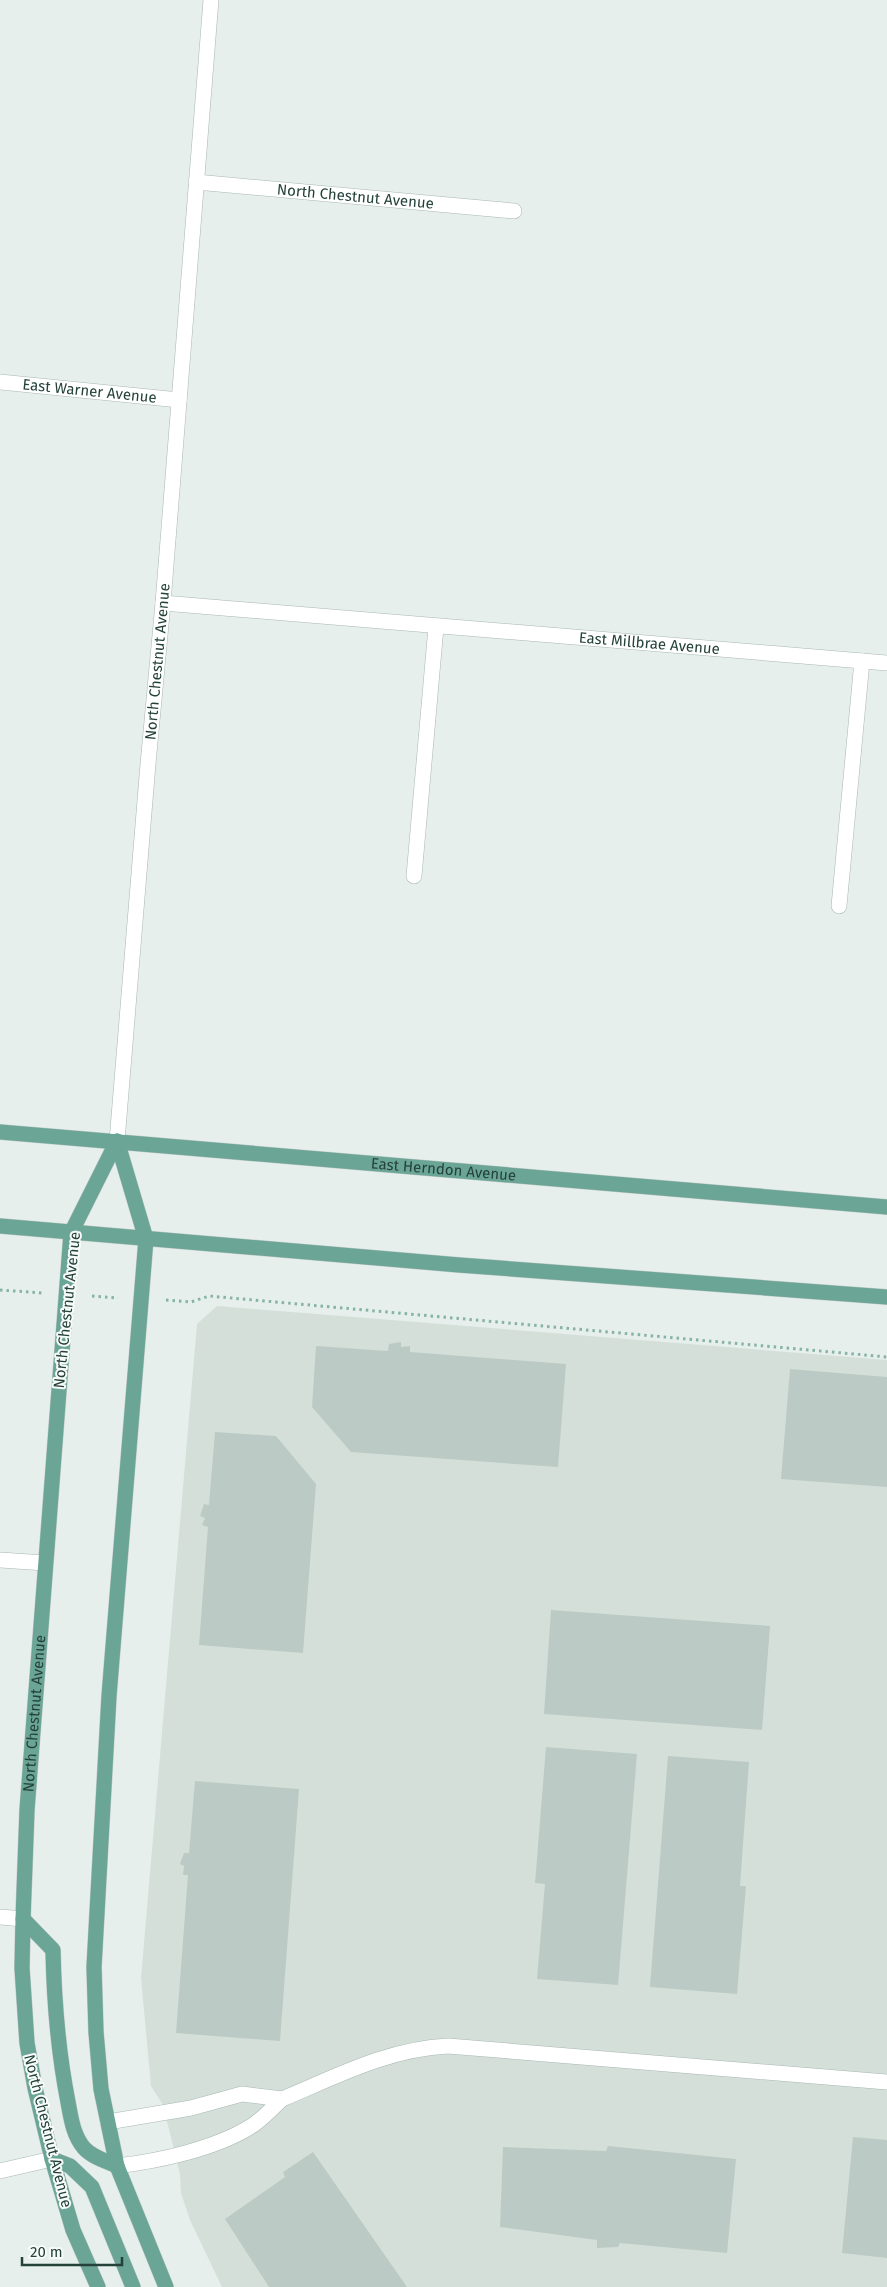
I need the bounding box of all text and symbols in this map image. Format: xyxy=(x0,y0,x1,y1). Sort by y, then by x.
street label: North Chestnut Avenue xyxy=(276,180,435,213)
street label: East Warner Avenue xyxy=(22,375,158,407)
street label: North Chestnut Avenue xyxy=(141,583,174,741)
street label: East Millbrae Avenue xyxy=(578,628,721,658)
street label: East Herndon Avenue xyxy=(370,1154,517,1185)
street label: North Chestnut Avenue xyxy=(50,1231,84,1389)
street label: North Chestnut Avenue xyxy=(19,1634,49,1793)
street label: North Chestnut Avenue xyxy=(20,2053,76,2209)
scale bar xyxy=(22,2234,122,2266)
text: 20 m xyxy=(30,2243,63,2261)

